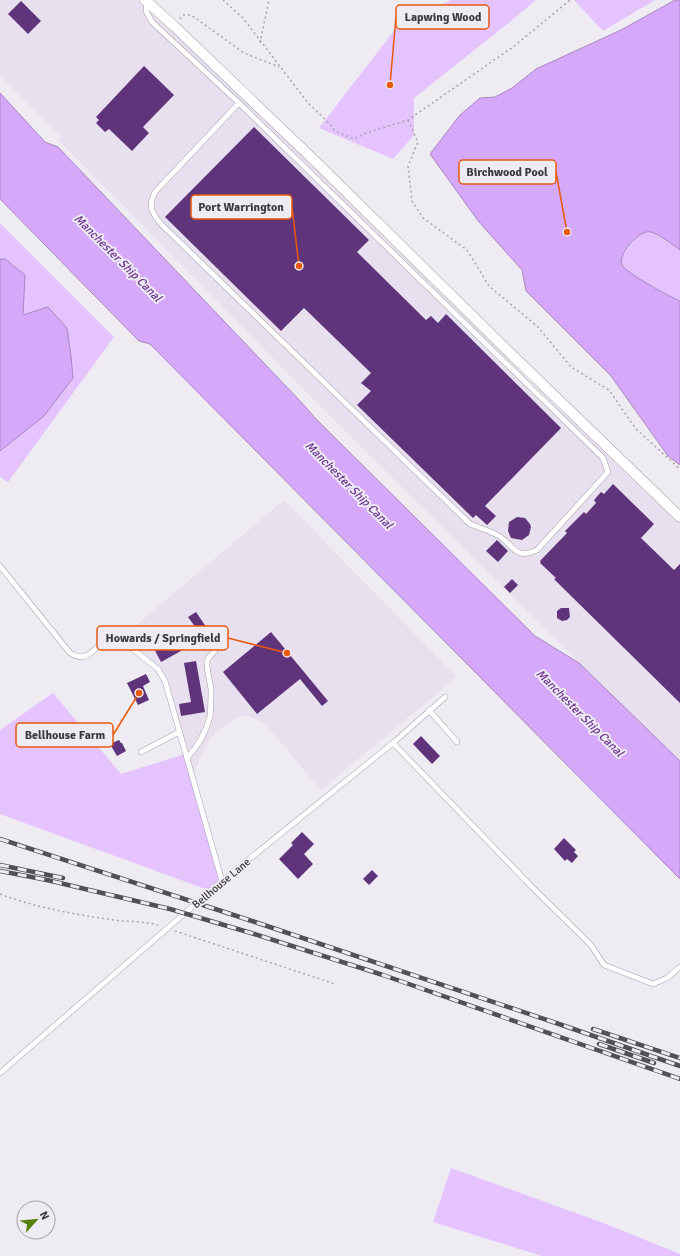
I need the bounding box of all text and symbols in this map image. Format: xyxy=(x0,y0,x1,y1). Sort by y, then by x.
callout: Lapwing Wood xyxy=(396,5,489,29)
text: Lapwing Wood xyxy=(405,10,482,25)
callout: Birchwood Pool xyxy=(459,160,556,184)
text: Birchwood Pool xyxy=(466,165,548,180)
callout: Port Warrington xyxy=(191,195,292,219)
text: Port Warrington xyxy=(198,200,284,215)
water label: Manchester Ship Canal xyxy=(71,211,166,306)
water label: Manchester Ship Canal xyxy=(302,438,397,533)
callout: Howards / Springfield xyxy=(97,626,228,650)
text: Howards / Springfield xyxy=(106,631,221,646)
water label: Manchester Ship Canal xyxy=(533,666,628,761)
callout: Bellhouse Farm xyxy=(16,723,113,747)
text: Bellhouse Farm xyxy=(25,728,106,743)
street label: Bellhouse Lane xyxy=(190,855,253,911)
north arrow xyxy=(16,1200,56,1240)
text: N xyxy=(37,1209,52,1222)

